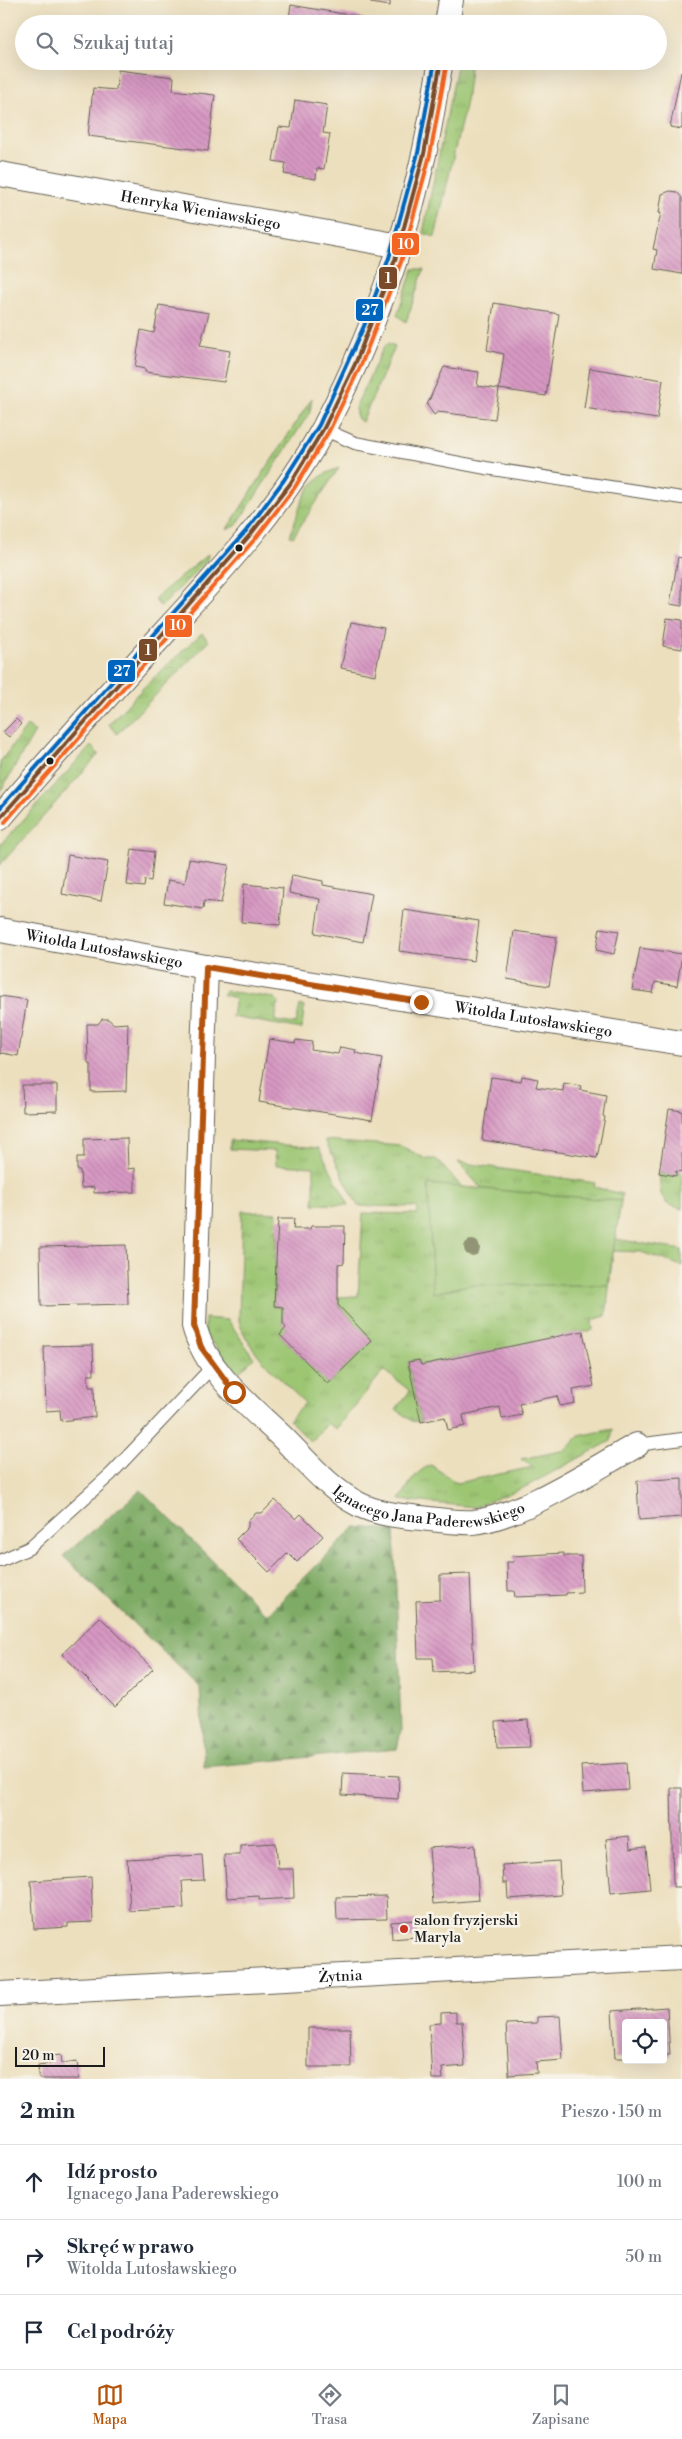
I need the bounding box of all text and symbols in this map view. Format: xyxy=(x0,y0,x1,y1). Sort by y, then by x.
search box xyxy=(15,15,667,70)
icon: search xyxy=(33,29,61,57)
text: Szukaj tutaj xyxy=(73,31,174,55)
street label: Henryka Wieniawskiego xyxy=(119,186,282,234)
line badge: 10 xyxy=(391,232,420,256)
text: 10 xyxy=(398,236,414,254)
line badge: 1 xyxy=(378,266,398,290)
text: 1 xyxy=(385,270,392,288)
line badge: 27 xyxy=(355,298,384,322)
text: 27 xyxy=(362,302,379,320)
unlabelled marker xyxy=(234,543,244,553)
line badge: 10 xyxy=(164,614,193,638)
text: 10 xyxy=(170,617,186,635)
line badge: 1 xyxy=(138,638,158,662)
text: 1 xyxy=(145,642,152,660)
line badge: 27 xyxy=(107,659,136,683)
text: 27 xyxy=(114,663,131,681)
unlabelled marker xyxy=(45,756,55,766)
street label: Witolda Lutosławskiego xyxy=(23,925,184,972)
route end xyxy=(410,991,433,1014)
street label: Witolda Lutosławskiego xyxy=(452,997,614,1041)
route start xyxy=(223,1381,246,1404)
street label: Ignacego Jana Paderewskiego xyxy=(329,1481,528,1532)
place label: salon fryzjerski Maryla xyxy=(414,1911,518,1947)
marker: salon fryzjerski Maryla xyxy=(398,1923,410,1935)
street label: Żytnia xyxy=(318,1965,363,1987)
map controls xyxy=(622,2019,667,2064)
button: locate xyxy=(622,2019,667,2064)
scale bar xyxy=(15,2044,105,2067)
text: 20 m xyxy=(22,2047,54,2065)
text: 2 min xyxy=(20,2099,75,2125)
text: Pieszo · 150 m xyxy=(561,2102,662,2122)
text: Idź prosto xyxy=(67,2160,158,2184)
icon: ahead xyxy=(20,2168,48,2196)
text: 100 m xyxy=(617,2172,662,2192)
text: Ignacego Jana Paderewskiego xyxy=(67,2184,279,2204)
text: Skręć w prawo xyxy=(67,2235,194,2259)
icon: right xyxy=(20,2243,48,2271)
text: 50 m xyxy=(625,2247,662,2267)
text: Witolda Lutosławskiego xyxy=(67,2259,237,2279)
icon: arrive xyxy=(20,2318,48,2346)
text: Cel podróży xyxy=(67,2320,174,2344)
tab: Mapa xyxy=(92,2381,127,2429)
tab: Trasa xyxy=(312,2381,347,2429)
tab: Zapisane xyxy=(532,2381,590,2429)

